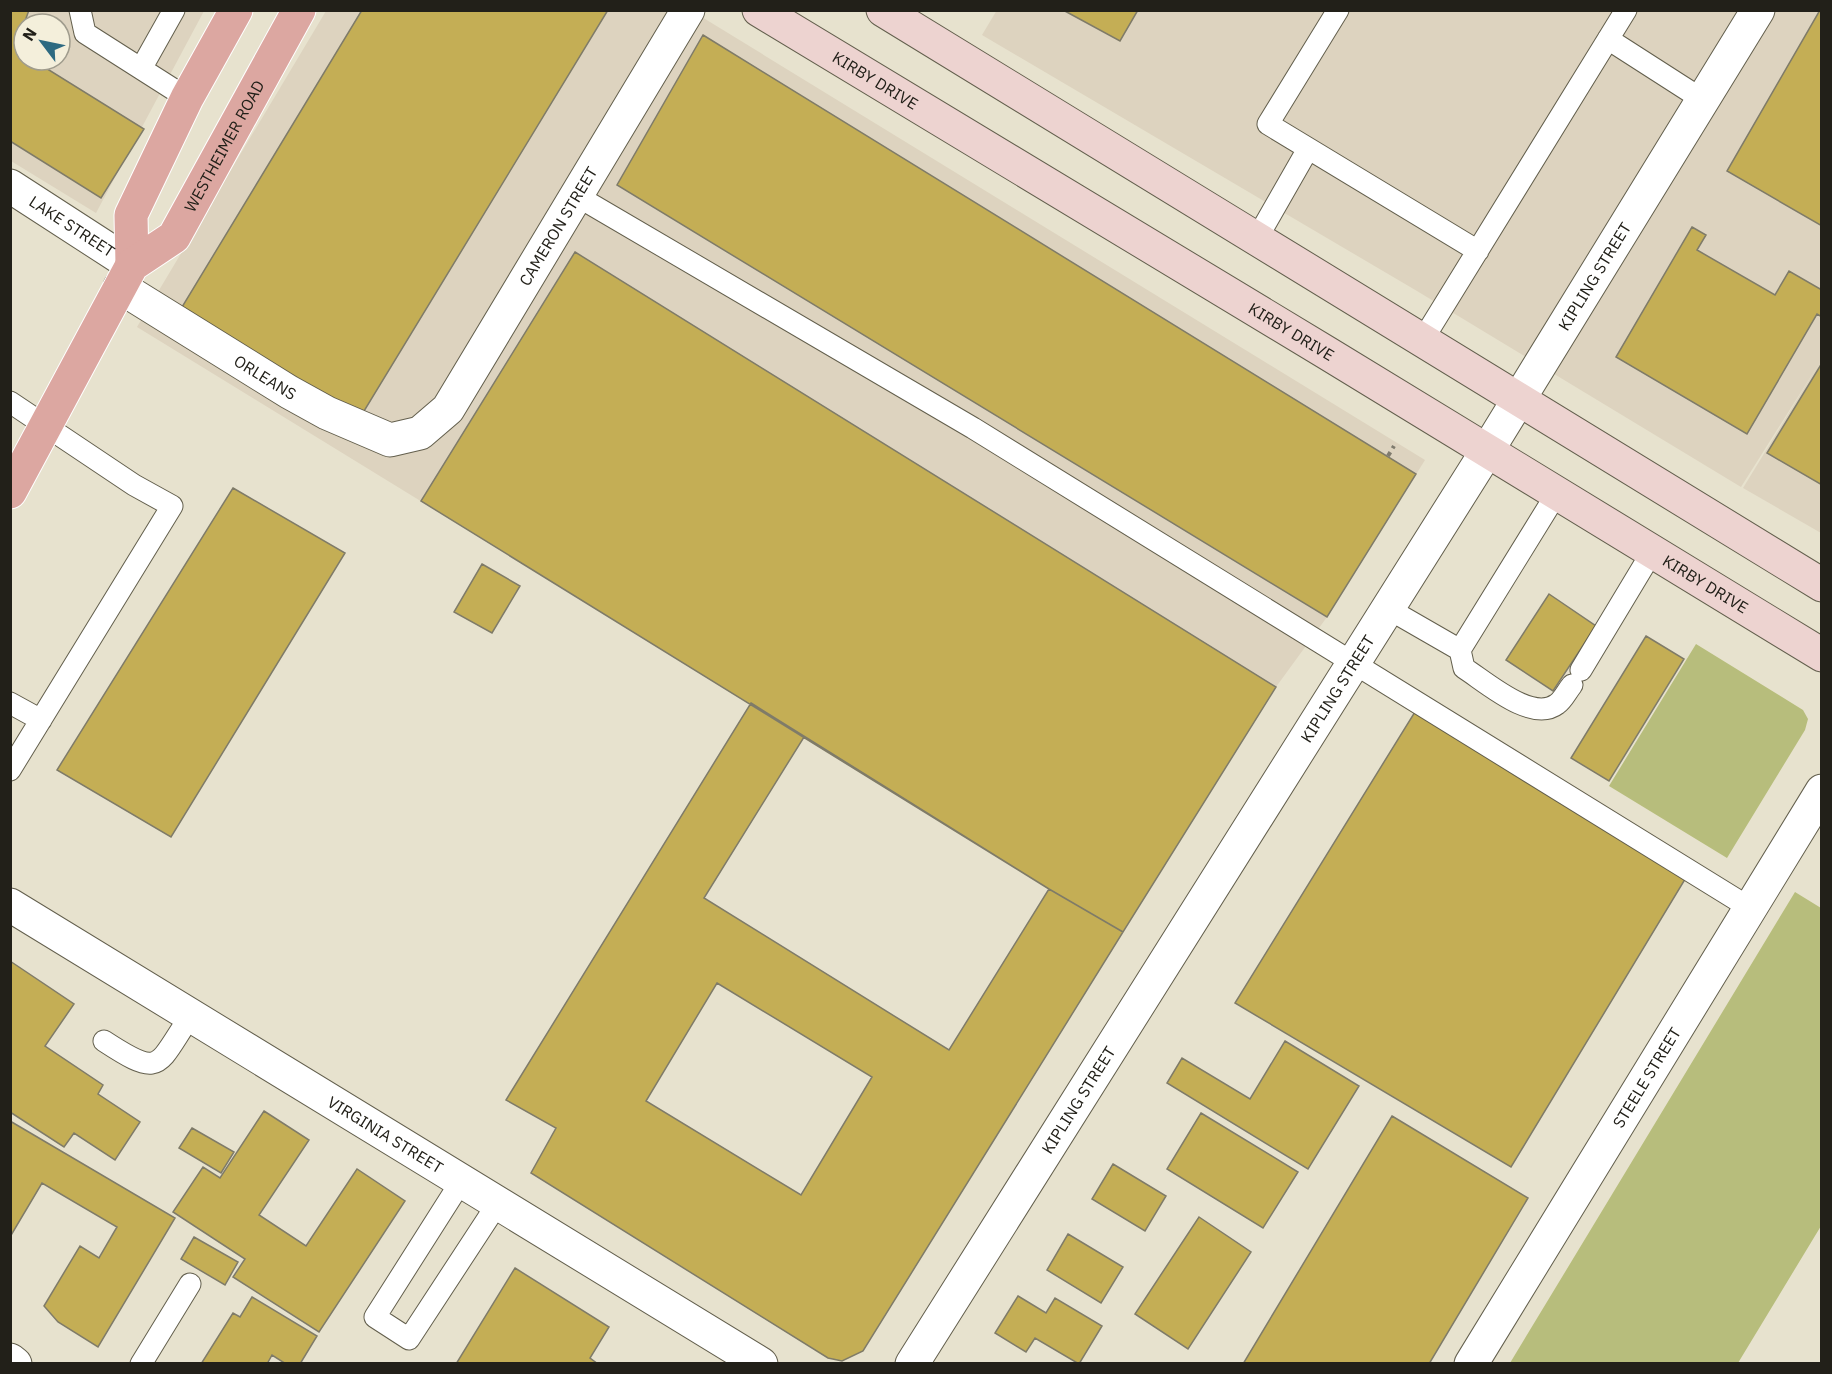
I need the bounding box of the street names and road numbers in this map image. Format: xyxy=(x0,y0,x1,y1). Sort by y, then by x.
street label: KIRBY DRIVE xyxy=(829,47,922,114)
street label: WESTHEIMER ROAD xyxy=(180,77,268,215)
street label: CAMERON STREET xyxy=(515,163,601,289)
street label: LAKE STREET xyxy=(25,191,119,261)
street label: KIPLING STREET xyxy=(1554,219,1635,334)
street label: KIRBY DRIVE xyxy=(1245,298,1338,365)
street label: ORLEANS xyxy=(230,350,300,404)
street label: KIRBY DRIVE xyxy=(1659,550,1752,618)
street label: KIPLING STREET xyxy=(1296,631,1379,746)
street label: STEELE STREET xyxy=(1608,1024,1685,1131)
street label: KIPLING STREET xyxy=(1037,1043,1120,1157)
street label: VIRGINIA STREET xyxy=(324,1092,447,1177)

